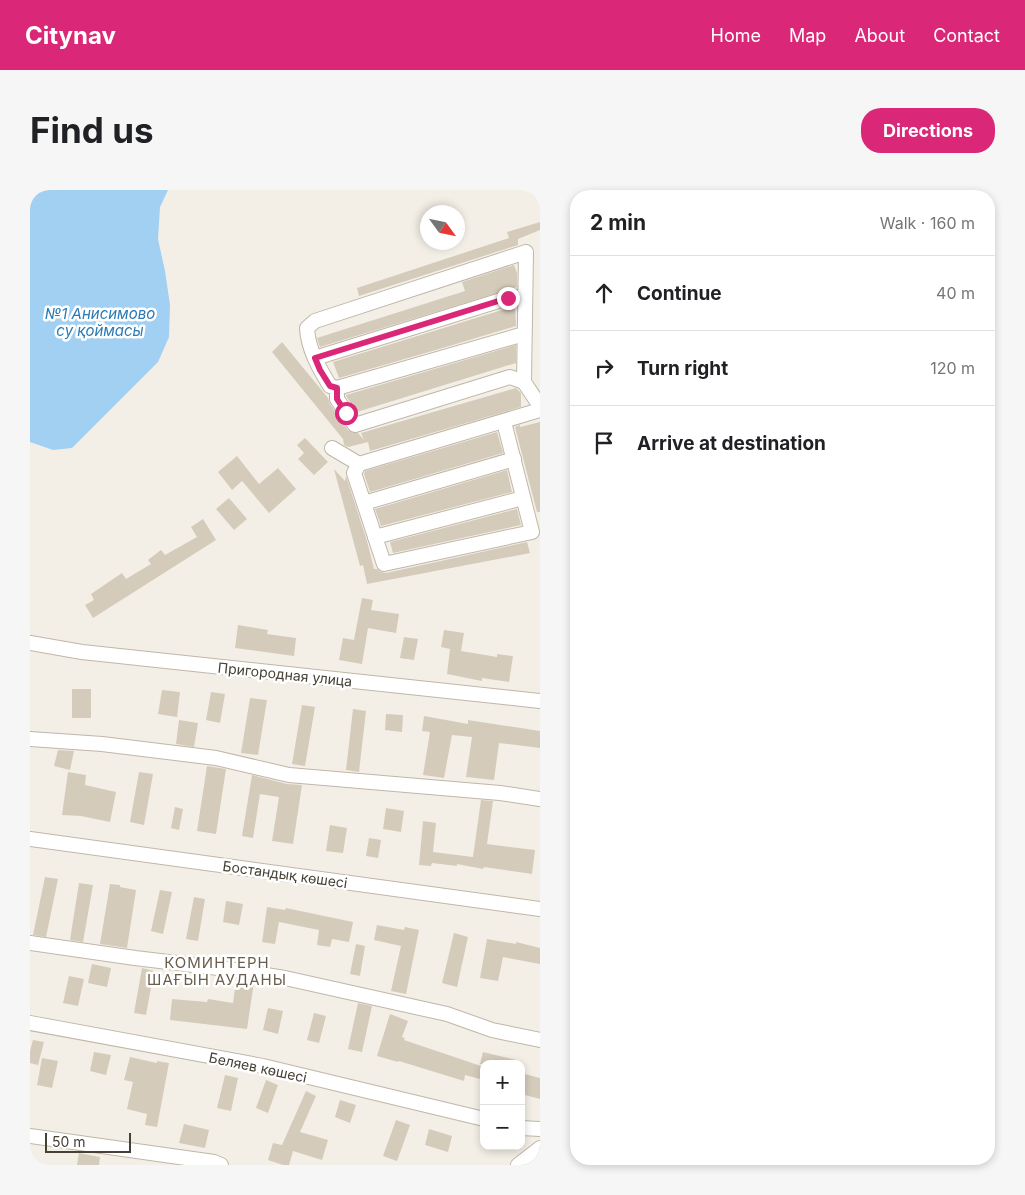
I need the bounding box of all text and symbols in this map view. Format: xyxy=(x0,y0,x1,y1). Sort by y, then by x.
text: Citynav xyxy=(25,21,116,50)
text: Home xyxy=(711,25,761,46)
text: Map xyxy=(789,25,826,46)
text: About xyxy=(854,25,905,46)
text: Contact xyxy=(933,25,1000,46)
button: Directions xyxy=(861,108,995,153)
text: Find us xyxy=(30,109,154,151)
north arrow xyxy=(420,205,465,250)
text: 2 min xyxy=(590,210,646,235)
text: Walk · 160 m xyxy=(880,213,975,233)
icon: ahead xyxy=(590,279,618,307)
text: Continue xyxy=(637,282,722,305)
text: 40 m xyxy=(936,283,975,303)
route end xyxy=(497,287,520,310)
water label: №1 Анисимово су қоймасы xyxy=(45,304,155,340)
icon: right xyxy=(590,354,618,382)
text: Turn right xyxy=(637,357,728,380)
text: 120 m xyxy=(930,358,975,378)
route start xyxy=(335,402,358,425)
icon: arrive xyxy=(590,429,618,457)
text: Arrive at destination xyxy=(637,432,826,455)
street label: Пригородная улица xyxy=(217,658,353,690)
street label: Бостандық көшесі xyxy=(222,857,348,891)
district label: КОМИНТЕРН ШАҒЫН АУДАНЫ xyxy=(147,953,287,989)
street label: Беляев көшесі xyxy=(207,1048,309,1086)
map controls xyxy=(480,1060,525,1150)
button: + xyxy=(480,1060,525,1105)
button: − xyxy=(480,1105,525,1150)
scale bar xyxy=(45,1130,131,1153)
text: 50 m xyxy=(52,1133,86,1150)

